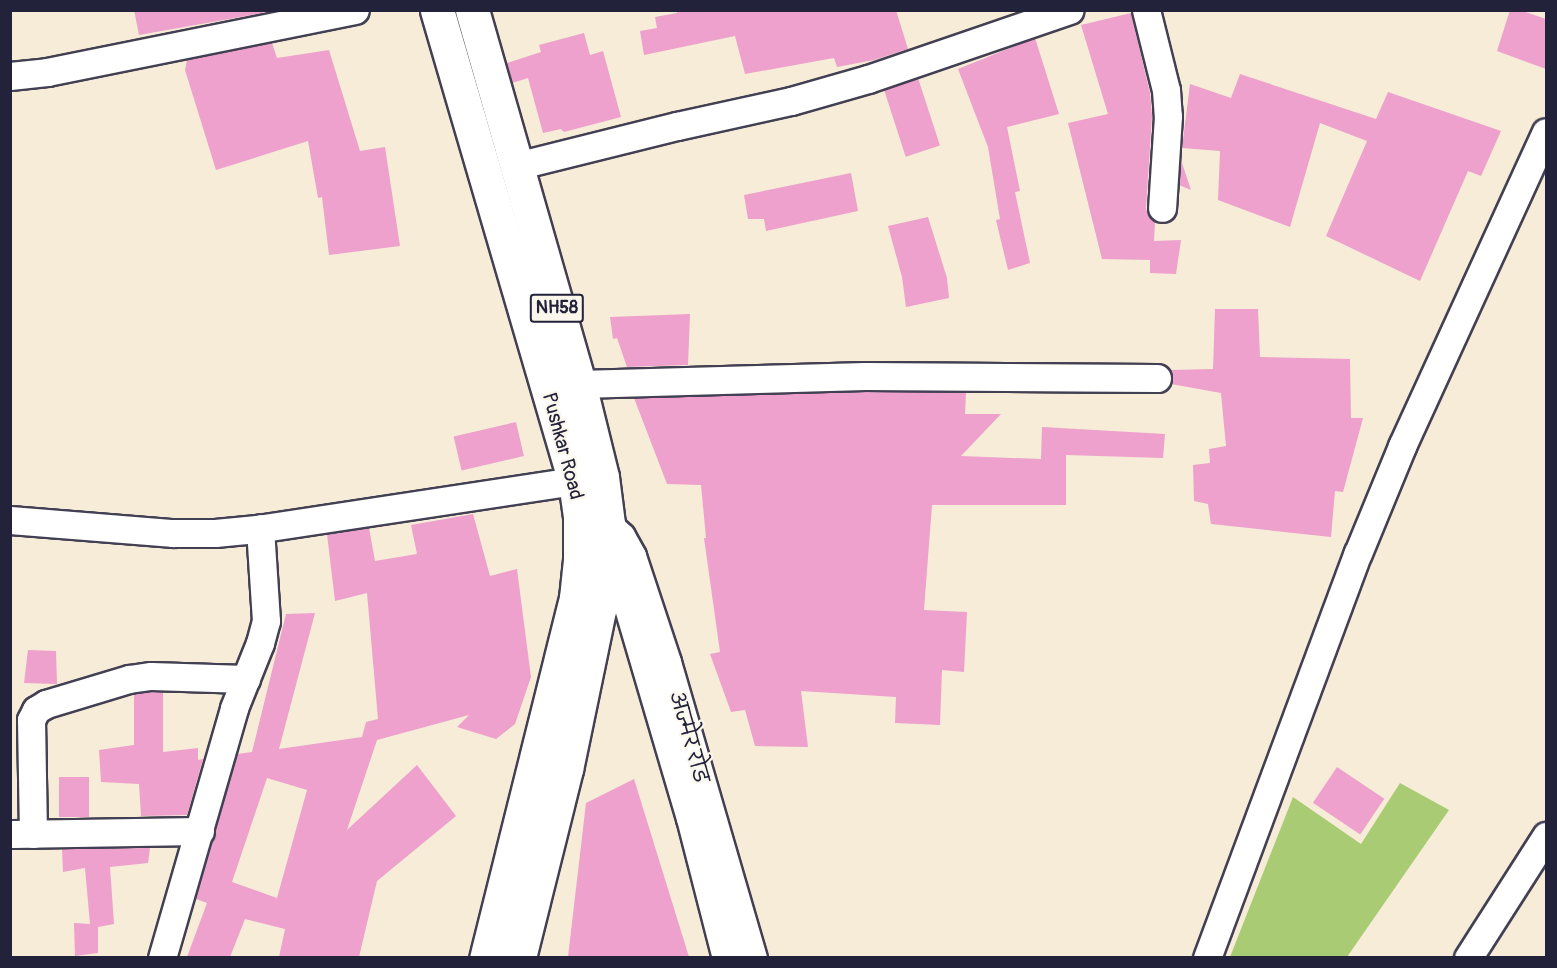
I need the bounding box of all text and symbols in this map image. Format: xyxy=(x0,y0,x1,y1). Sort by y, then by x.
road number: NH58 xyxy=(528,293,586,323)
street label: Pushkar Road xyxy=(537,390,589,502)
street label: अज्मेर रोड xyxy=(664,688,714,786)

